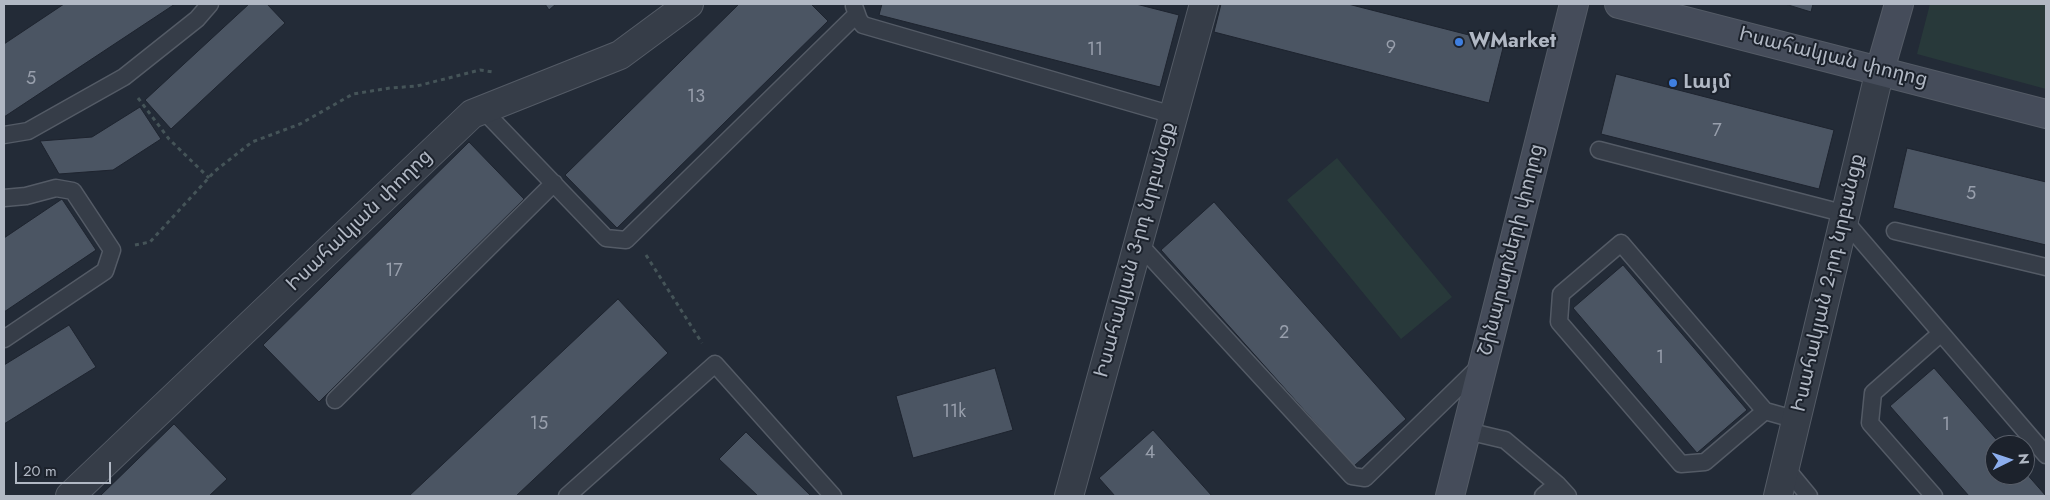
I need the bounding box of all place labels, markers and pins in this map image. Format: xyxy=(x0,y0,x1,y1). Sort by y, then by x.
place label: WMarket xyxy=(1469,30,1556,54)
marker: WMarket xyxy=(1453,36,1465,48)
place label: Լայմ xyxy=(1683,71,1731,95)
marker: Լայմ xyxy=(1667,77,1679,89)

